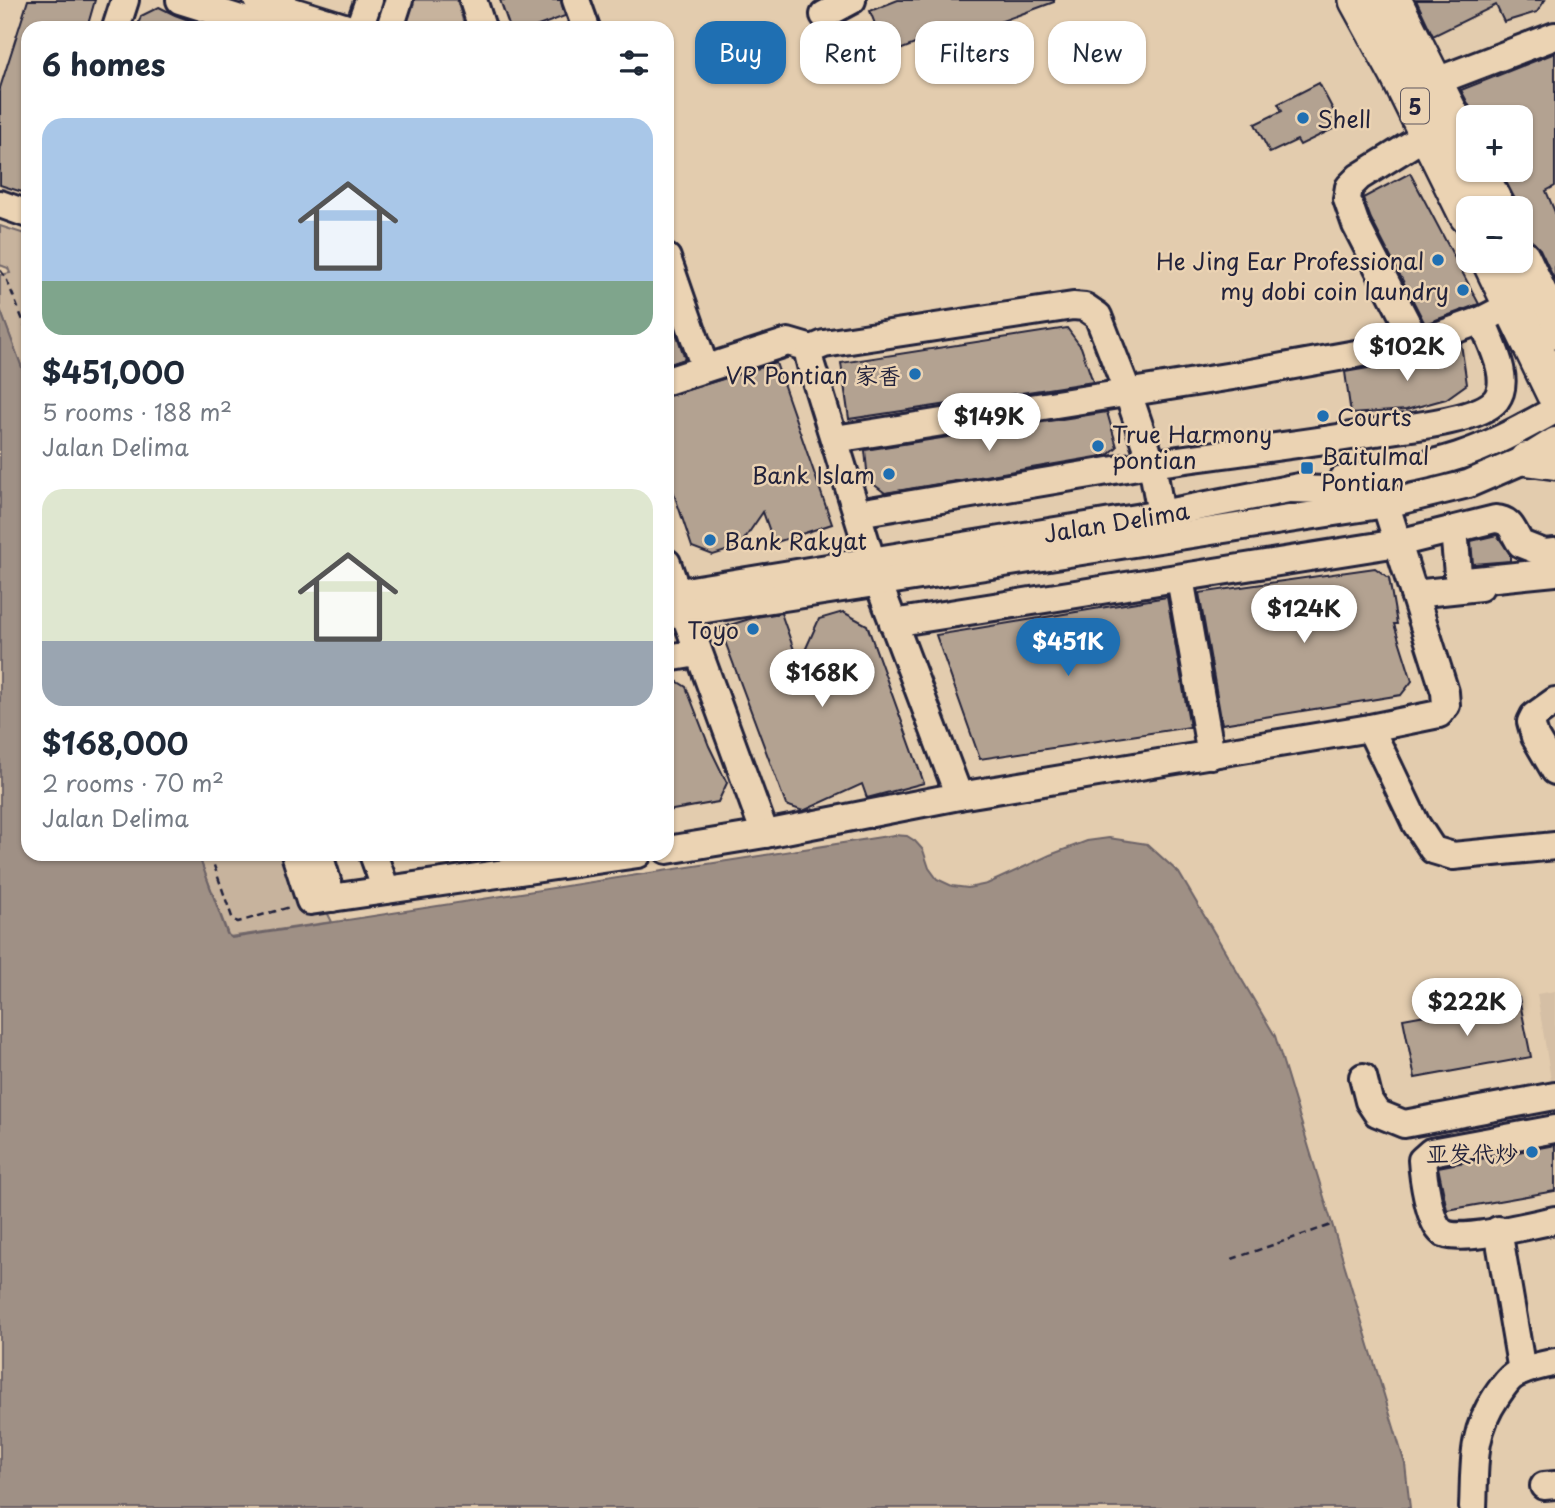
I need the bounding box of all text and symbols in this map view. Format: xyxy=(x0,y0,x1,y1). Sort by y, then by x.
chip: Buy xyxy=(695,21,786,84)
chip: Rent xyxy=(800,21,901,84)
chip: Filters xyxy=(915,21,1034,84)
chip: New xyxy=(1048,21,1146,84)
text: 6 homes xyxy=(42,41,165,86)
icon: filters xyxy=(615,44,653,82)
road number: 5 xyxy=(1401,88,1429,124)
place label: Shell xyxy=(1317,101,1371,136)
map controls xyxy=(1456,105,1533,273)
button: + xyxy=(1456,105,1533,182)
marker: Shell xyxy=(1295,110,1311,126)
icon: home xyxy=(285,163,411,289)
button: − xyxy=(1456,196,1533,273)
place label: He Jing Ear Professional xyxy=(1156,243,1424,278)
marker: He Jing Ear Professional xyxy=(1430,252,1446,268)
place label: my dobi coin laundry xyxy=(1220,273,1449,308)
marker: my dobi coin laundry xyxy=(1455,282,1471,298)
pin: $102K xyxy=(1358,324,1456,383)
text: $102K xyxy=(1369,328,1445,363)
text: $451,000 xyxy=(42,349,185,394)
place label: VR Pontian 家香 xyxy=(726,357,901,392)
marker: VR Pontian 家香 xyxy=(907,366,923,382)
pin: $149K xyxy=(940,393,1038,453)
text: 5 rooms · 188 m² xyxy=(42,394,232,429)
text: $149K xyxy=(954,398,1024,433)
place label: Courts xyxy=(1337,399,1412,434)
marker: Courts xyxy=(1315,408,1331,424)
place label: True Harmony pontian xyxy=(1112,416,1272,477)
text: Jalan Delima xyxy=(42,429,189,464)
marker: True Harmony pontian xyxy=(1090,438,1106,454)
place label: Baitulmal Pontian xyxy=(1321,438,1429,499)
place label: Bank Islam xyxy=(752,457,875,492)
marker: Baitulmal Pontian xyxy=(1299,460,1315,476)
marker: Bank Islam xyxy=(881,466,897,482)
street label: Jalan Delima xyxy=(1041,491,1192,550)
place label: Bank Rakyat xyxy=(724,523,867,558)
marker: Bank Rakyat xyxy=(702,532,718,548)
icon: home xyxy=(285,534,411,660)
pin: $124K xyxy=(1255,586,1353,645)
text: $124K xyxy=(1267,590,1341,625)
place label: Toyo xyxy=(687,612,739,647)
pin: $451K xyxy=(1019,618,1117,678)
marker: Toyo xyxy=(745,621,761,637)
text: $451K xyxy=(1032,623,1104,658)
pin: $168K xyxy=(773,650,871,709)
text: $168K xyxy=(786,654,858,689)
text: $168,000 xyxy=(42,720,188,765)
text: 2 rooms · 70 m² xyxy=(42,765,224,800)
text: Jalan Delima xyxy=(42,800,189,835)
pin: $222K xyxy=(1418,978,1516,1038)
text: $222K xyxy=(1428,983,1506,1018)
place label: 亚发代炒 xyxy=(1426,1135,1518,1170)
marker: 亚发代炒 xyxy=(1524,1144,1540,1160)

